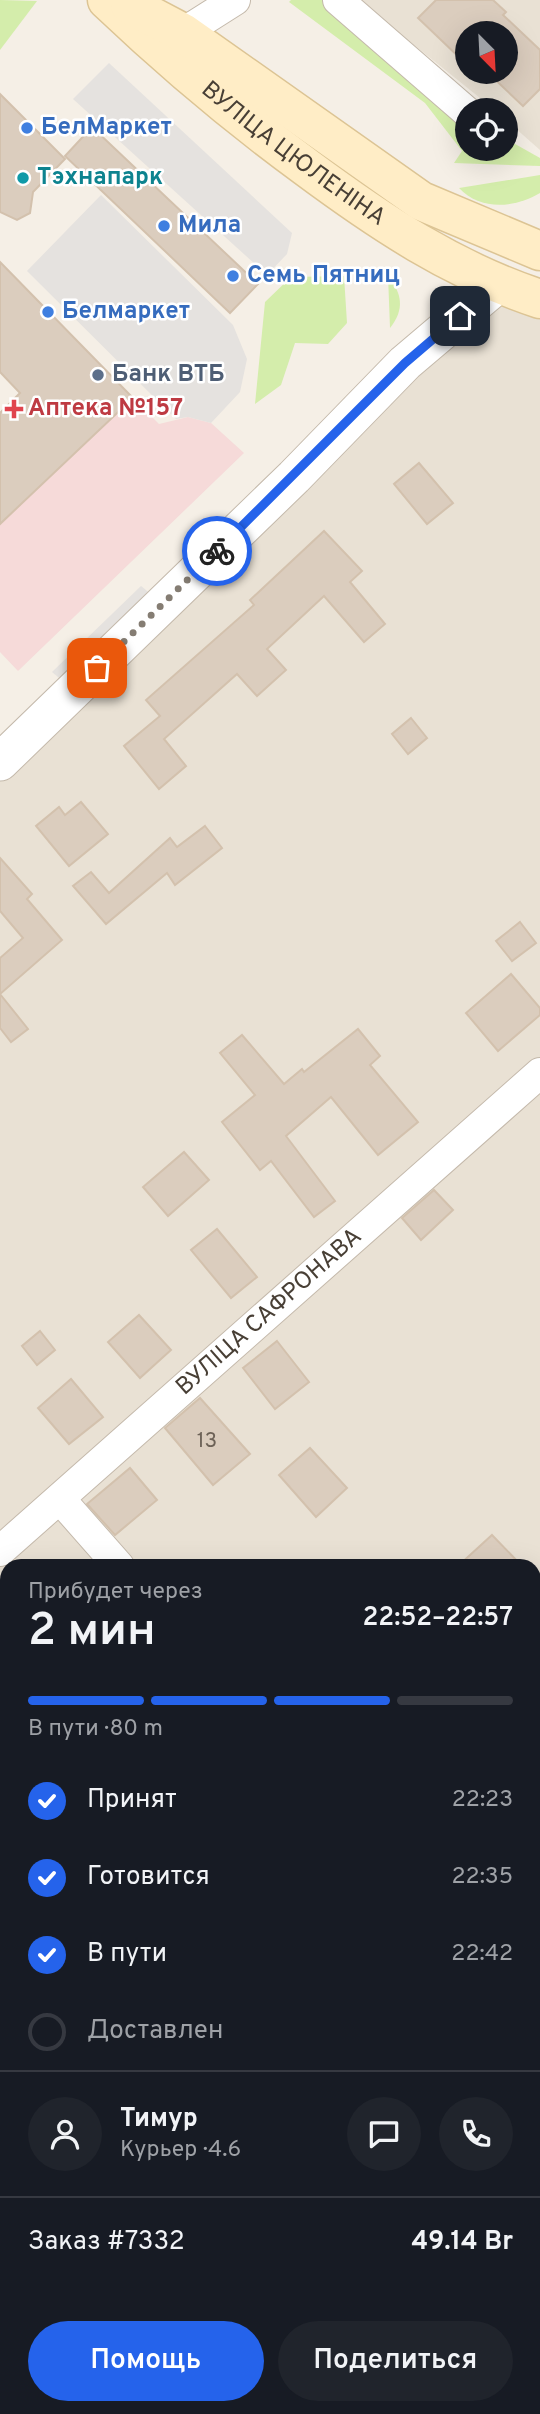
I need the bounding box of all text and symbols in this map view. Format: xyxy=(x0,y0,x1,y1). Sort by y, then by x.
north arrow xyxy=(455,21,518,84)
map controls xyxy=(455,21,518,161)
street label: ВУЛІЦА ЦЮЛЕНІНА xyxy=(194,75,391,234)
button: locate xyxy=(455,98,518,161)
place label: БелМаркет xyxy=(41,113,172,143)
marker: БелМаркет xyxy=(19,120,35,136)
place label: Тэхнапарк xyxy=(37,163,163,193)
marker: Тэхнапарк xyxy=(15,170,31,186)
place label: Мила xyxy=(178,211,241,241)
marker: Мила xyxy=(156,218,172,234)
place label: Семь Пятниц xyxy=(247,261,400,291)
marker: Семь Пятниц xyxy=(225,268,241,284)
pin xyxy=(430,286,490,346)
place label: Белмаркет xyxy=(62,297,190,327)
icon: home xyxy=(441,297,479,335)
marker: Белмаркет xyxy=(40,304,56,320)
place label: Банк ВТБ xyxy=(112,360,225,390)
marker: Банк ВТБ xyxy=(90,367,106,383)
place label: Аптека №157 xyxy=(28,394,183,424)
marker: Аптека №157 xyxy=(6,401,22,417)
courier xyxy=(182,516,252,586)
icon: bike xyxy=(198,532,236,570)
pin xyxy=(67,638,127,698)
icon: bag xyxy=(78,649,116,687)
street label: ВУЛІЦА САФРОНАВА xyxy=(170,1222,369,1403)
house number: 13 xyxy=(197,1428,217,1455)
text: Прибудет через xyxy=(28,1578,203,1607)
text: 22:52–22:57 xyxy=(362,1602,513,1635)
text: 2 мин xyxy=(28,1603,156,1662)
text: В пути · 80 m xyxy=(28,1715,163,1744)
icon: check xyxy=(28,1782,66,1820)
text: Принят xyxy=(87,1784,177,1817)
text: 22:23 xyxy=(452,1786,513,1815)
icon: check xyxy=(28,1859,66,1897)
text: Готовится xyxy=(87,1861,210,1894)
text: 22:35 xyxy=(452,1863,513,1892)
icon: check xyxy=(28,1936,66,1974)
text: В пути xyxy=(87,1938,167,1971)
text: 22:42 xyxy=(451,1940,513,1969)
text: Доставлен xyxy=(87,2015,223,2048)
button: person xyxy=(28,2097,102,2171)
button: chat xyxy=(347,2097,421,2171)
button: phone xyxy=(439,2097,513,2171)
text: Тимур xyxy=(120,2103,198,2136)
text: Курьер · 4.6 xyxy=(120,2136,241,2165)
text: Заказ #7332 xyxy=(28,2226,185,2259)
text: 49.14 Br xyxy=(412,2226,513,2259)
button: Помощь xyxy=(28,2321,264,2401)
button: Поделиться xyxy=(278,2321,513,2401)

